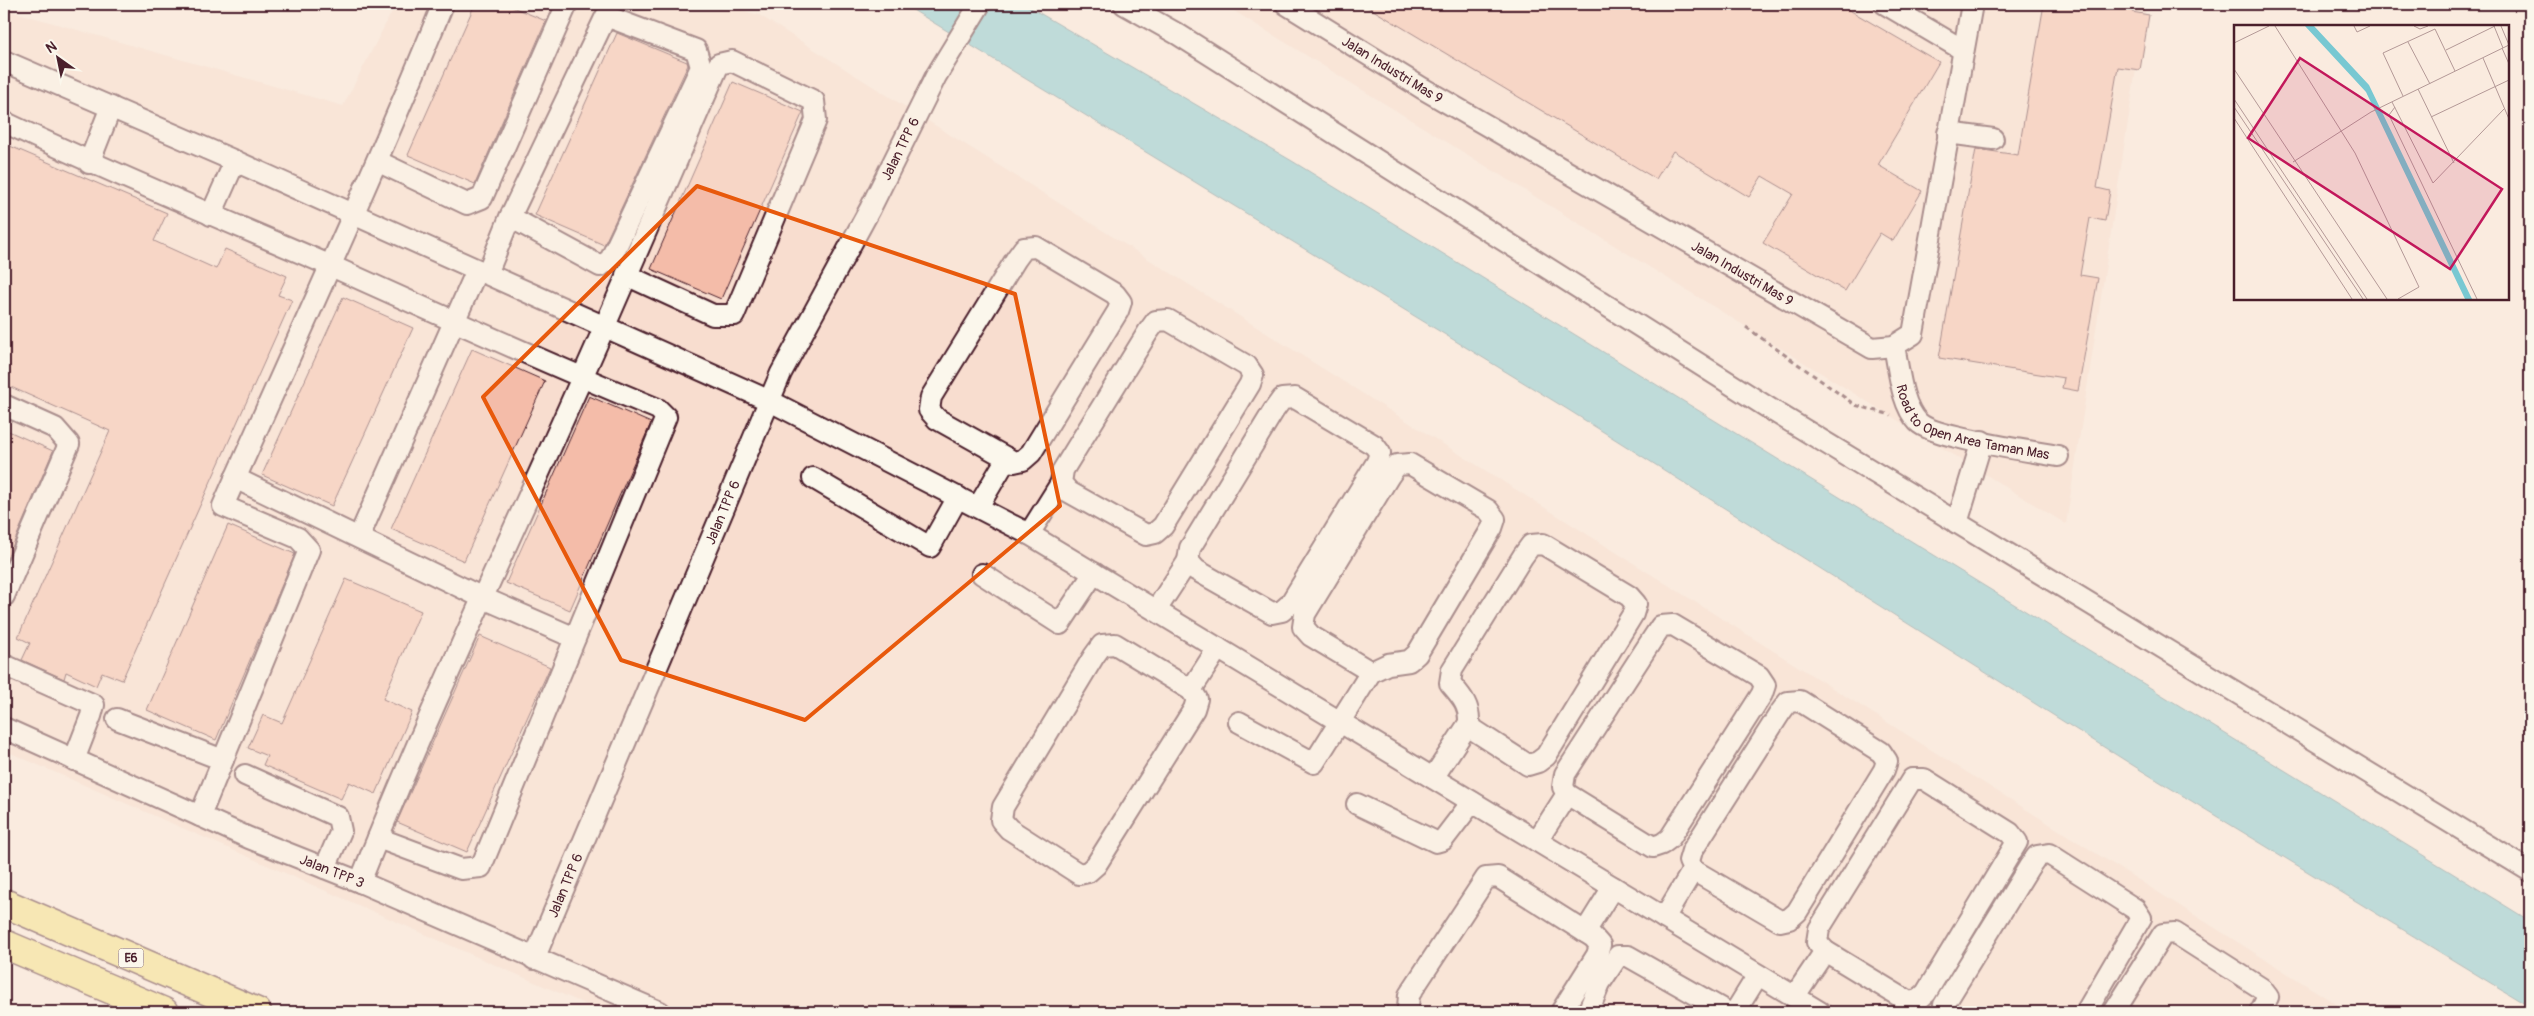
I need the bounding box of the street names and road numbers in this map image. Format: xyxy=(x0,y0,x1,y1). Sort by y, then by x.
street label: Jalan Industri Mas 9 xyxy=(1339,33,1446,107)
street label: Jalan TPP 6 xyxy=(878,114,923,183)
street label: Jalan Industri Mas 9 xyxy=(1688,237,1796,310)
street label: Road to Open Area Taman Mas xyxy=(1892,383,2051,463)
street label: Jalan TPP 6 xyxy=(702,478,744,547)
street label: Jalan TPP 3 xyxy=(297,851,367,892)
street label: Jalan TPP 6 xyxy=(544,851,587,920)
road number: E6 xyxy=(118,948,144,968)

